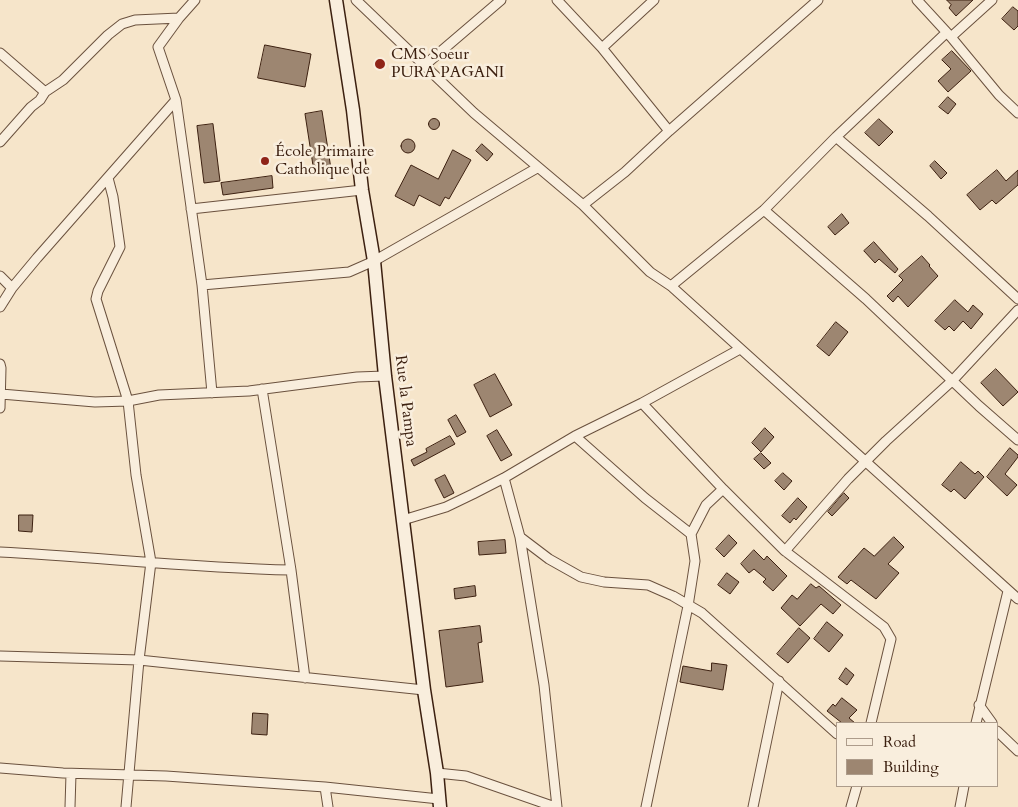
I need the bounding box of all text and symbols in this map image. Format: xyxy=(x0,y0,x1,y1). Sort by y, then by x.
place label: CMS Soeur PURA PAGANI xyxy=(391,45,504,83)
marker: CMS Soeur PURA PAGANI xyxy=(373,57,387,71)
place label: École Primaire Catholique de xyxy=(275,142,374,180)
marker: École Primaire Catholique de xyxy=(259,155,271,167)
street label: Rue la Pampa xyxy=(390,354,420,448)
legend xyxy=(836,722,998,787)
text: Road xyxy=(883,732,916,752)
text: Building xyxy=(883,757,939,777)

